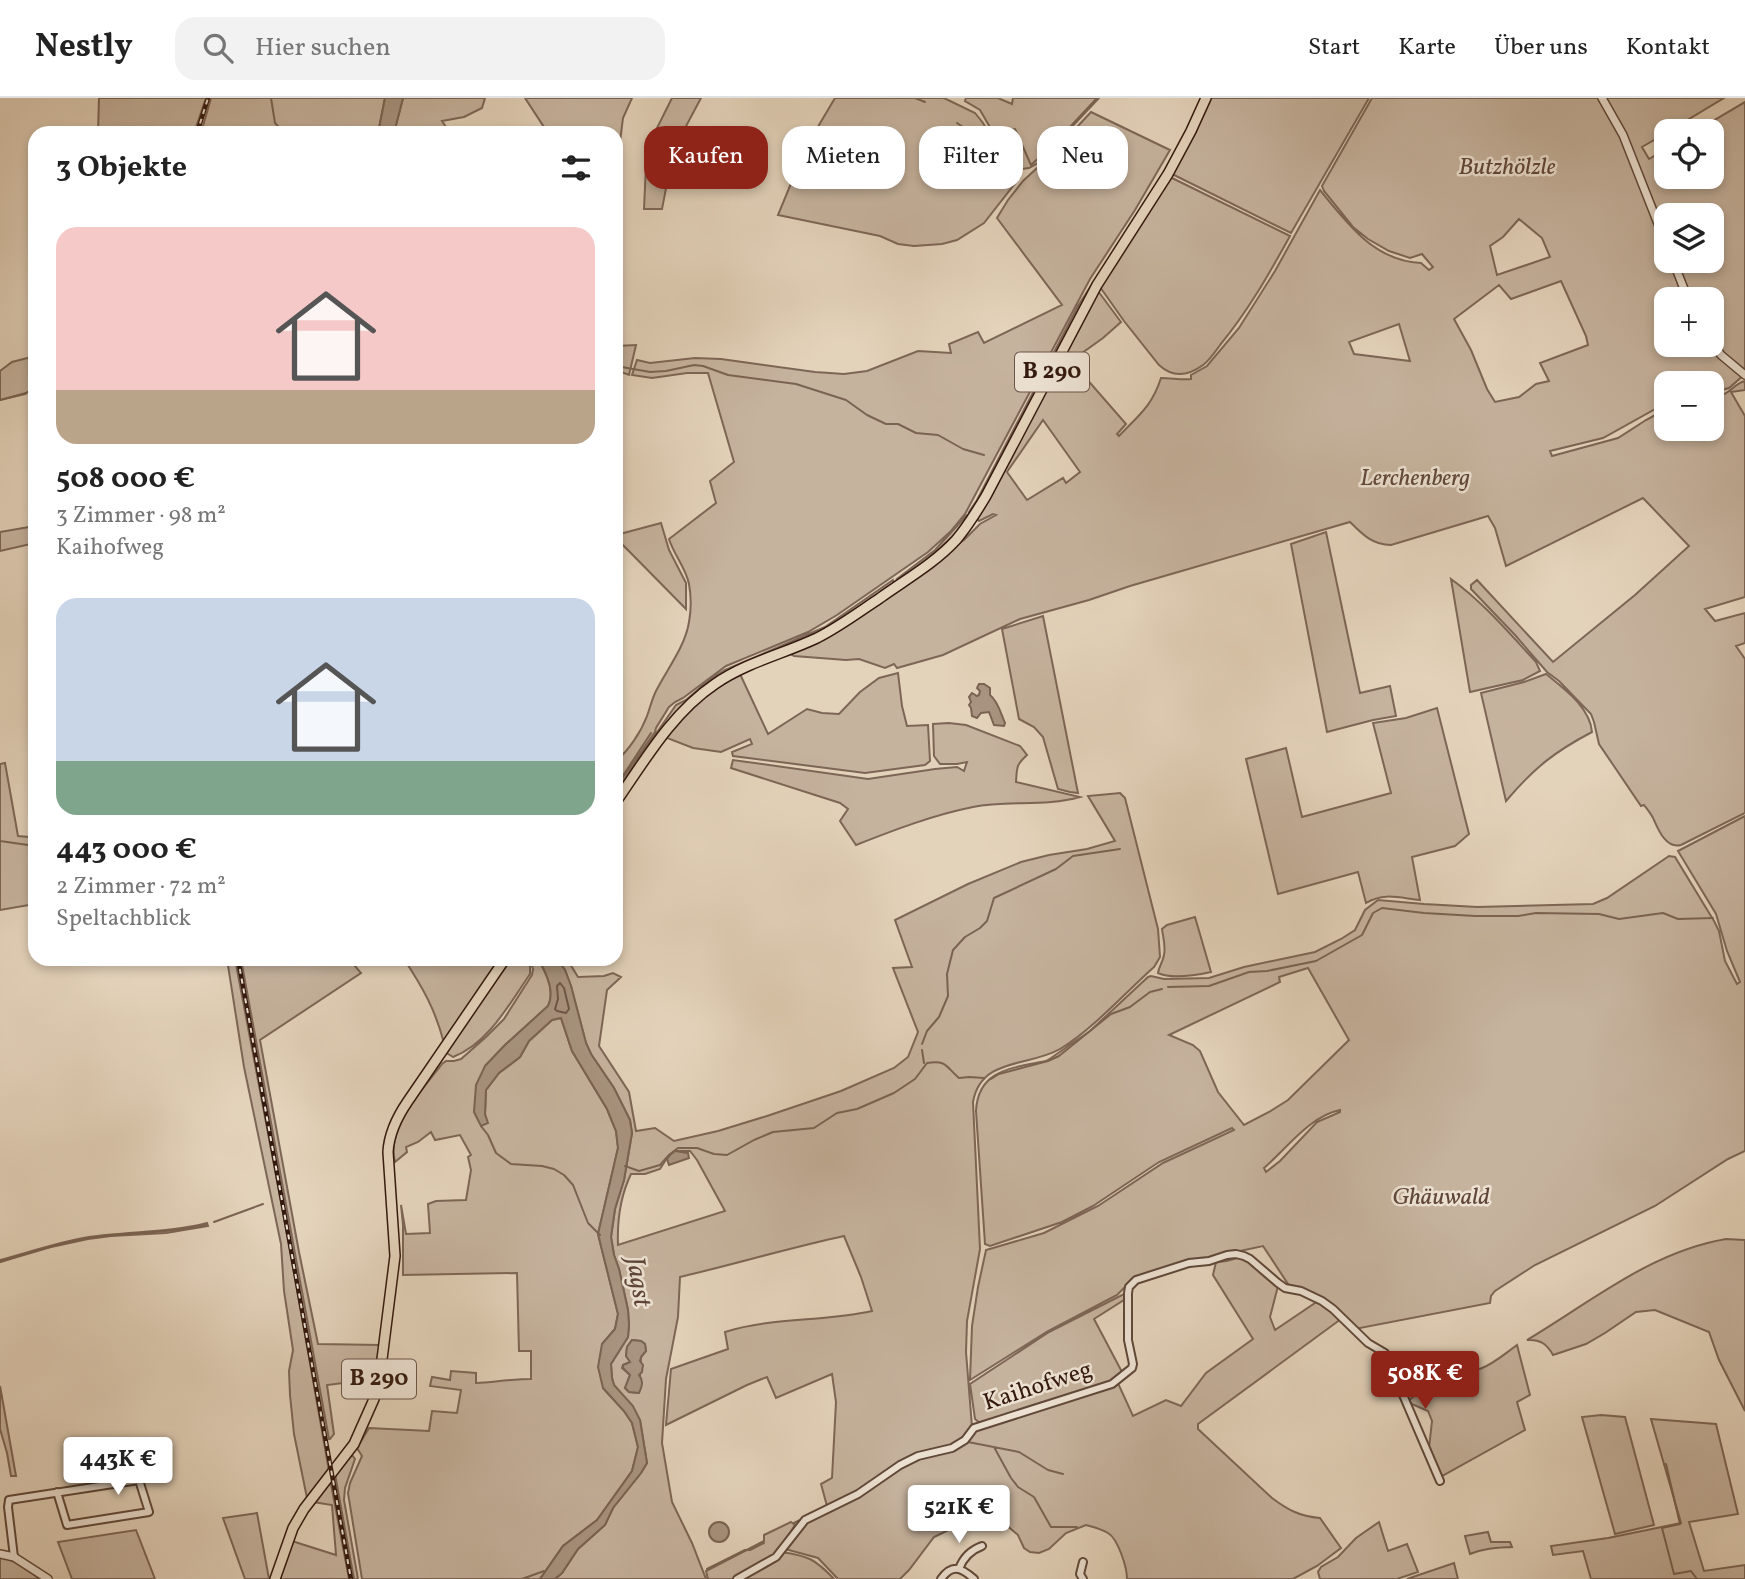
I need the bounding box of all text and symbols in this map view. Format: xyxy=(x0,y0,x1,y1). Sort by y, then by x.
search box xyxy=(175,17,665,80)
text: Nestly xyxy=(35,25,133,71)
icon: search xyxy=(199,29,237,67)
text: Hier suchen xyxy=(255,30,391,66)
text: Start xyxy=(1308,31,1360,65)
text: Karte xyxy=(1398,31,1456,65)
text: Über uns xyxy=(1494,31,1588,65)
text: Kontakt xyxy=(1626,31,1710,65)
map controls xyxy=(1654,119,1724,441)
button: locate xyxy=(1654,119,1724,189)
chip: Kaufen xyxy=(644,126,768,189)
chip: Mieten xyxy=(782,126,905,189)
chip: Filter xyxy=(919,126,1023,189)
chip: Neu xyxy=(1037,126,1128,189)
text: 3 Objekte xyxy=(56,147,187,189)
icon: filters xyxy=(557,149,595,187)
park label: Butzhölzle xyxy=(1458,151,1556,185)
button: layers xyxy=(1654,203,1724,273)
icon: home xyxy=(263,273,389,399)
button: + xyxy=(1654,287,1724,357)
road number: B 290 xyxy=(1015,353,1089,392)
button: − xyxy=(1654,371,1724,441)
text: 508 000 € xyxy=(56,458,195,500)
park label: Lerchenberg xyxy=(1360,462,1470,496)
text: 3 Zimmer · 98 m² xyxy=(56,500,226,532)
text: Kaihofweg xyxy=(56,532,164,564)
icon: home xyxy=(263,644,389,770)
text: 443 000 € xyxy=(56,829,197,871)
text: 2 Zimmer · 72 m² xyxy=(56,871,226,903)
text: Speltachblick xyxy=(56,903,191,935)
park label: Ghäuwald xyxy=(1392,1181,1490,1215)
water label: Jagst xyxy=(616,1252,660,1310)
pin: 508K € xyxy=(1368,1352,1482,1411)
street label: Kaihofweg xyxy=(979,1353,1097,1421)
text: 508K € xyxy=(1387,1358,1463,1390)
road number: B 290 xyxy=(342,1360,416,1398)
pin: 443K € xyxy=(61,1438,175,1497)
text: 443K € xyxy=(79,1444,157,1476)
pin: 521K € xyxy=(902,1486,1016,1545)
text: 521K € xyxy=(924,1492,994,1524)

